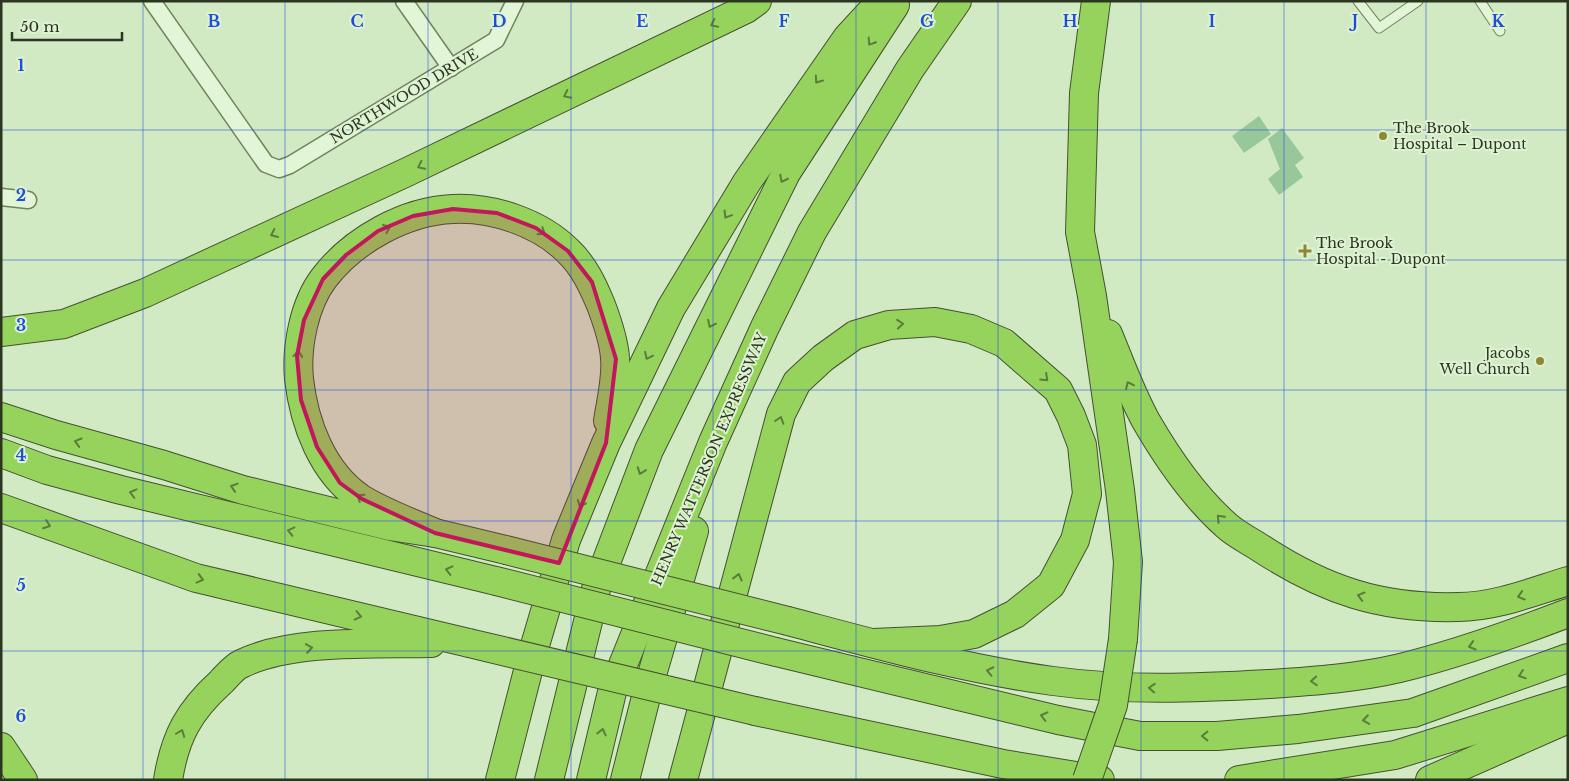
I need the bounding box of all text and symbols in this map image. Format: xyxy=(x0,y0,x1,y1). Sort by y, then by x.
scale bar xyxy=(12,10,122,42)
text: B xyxy=(208,11,221,31)
text: C xyxy=(350,11,364,31)
text: D xyxy=(492,11,506,31)
text: E xyxy=(636,11,648,31)
text: F xyxy=(778,11,790,31)
text: G xyxy=(920,11,934,31)
text: H xyxy=(1062,11,1078,31)
text: I xyxy=(1209,11,1216,31)
text: J xyxy=(1349,11,1358,31)
text: K xyxy=(1491,11,1505,31)
text: 50 m xyxy=(20,17,60,36)
one-way arrow xyxy=(710,18,719,28)
one-way arrow xyxy=(868,36,877,46)
street label: NORTHWOOD DRIVE xyxy=(327,45,481,147)
text: 1 xyxy=(18,55,25,75)
one-way arrow xyxy=(815,74,824,84)
one-way arrow xyxy=(564,89,573,99)
place label: The Brook Hospital – Dupont xyxy=(1393,119,1527,153)
marker: The Brook Hospital – Dupont xyxy=(1377,130,1389,142)
one-way arrow xyxy=(417,159,426,170)
one-way arrow xyxy=(779,174,789,183)
text: 2 xyxy=(16,185,26,205)
one-way arrow xyxy=(724,209,734,218)
one-way arrow xyxy=(382,223,391,234)
one-way arrow xyxy=(536,226,545,235)
one-way arrow xyxy=(270,228,279,238)
place label: The Brook Hospital - Dupont xyxy=(1316,234,1447,268)
marker: The Brook Hospital - Dupont xyxy=(1298,244,1312,258)
text: 3 xyxy=(16,315,26,335)
one-way arrow xyxy=(706,319,717,328)
one-way arrow xyxy=(896,319,904,330)
street label: HENRY WATTERSON EXPRESSWAY xyxy=(647,329,771,588)
place label: Jacobs Well Church xyxy=(1439,344,1530,378)
one-way arrow xyxy=(292,350,303,358)
one-way arrow xyxy=(644,351,654,360)
marker: Jacobs Well Church xyxy=(1534,355,1546,367)
one-way arrow xyxy=(1040,372,1049,381)
one-way arrow xyxy=(1125,381,1136,390)
one-way arrow xyxy=(774,416,784,424)
one-way arrow xyxy=(74,437,83,447)
text: 4 xyxy=(16,445,26,465)
one-way arrow xyxy=(637,466,647,475)
one-way arrow xyxy=(230,483,239,493)
one-way arrow xyxy=(129,488,138,499)
one-way arrow xyxy=(356,494,365,503)
one-way arrow xyxy=(576,499,587,508)
one-way arrow xyxy=(1217,515,1226,524)
one-way arrow xyxy=(42,519,51,529)
one-way arrow xyxy=(288,527,296,537)
one-way arrow xyxy=(445,565,454,576)
one-way arrow xyxy=(732,572,743,581)
one-way arrow xyxy=(196,573,205,584)
text: 5 xyxy=(16,575,26,595)
one-way arrow xyxy=(1517,590,1526,600)
one-way arrow xyxy=(1357,592,1366,602)
one-way arrow xyxy=(354,610,363,621)
one-way arrow xyxy=(1469,641,1477,651)
one-way arrow xyxy=(305,643,313,654)
one-way arrow xyxy=(986,666,995,676)
one-way arrow xyxy=(1518,669,1527,679)
one-way arrow xyxy=(1310,675,1318,686)
one-way arrow xyxy=(1147,682,1155,693)
text: 6 xyxy=(16,706,27,726)
one-way arrow xyxy=(1041,712,1049,722)
one-way arrow xyxy=(1362,714,1370,725)
one-way arrow xyxy=(596,728,607,737)
one-way arrow xyxy=(175,729,185,738)
one-way arrow xyxy=(1201,731,1208,741)

